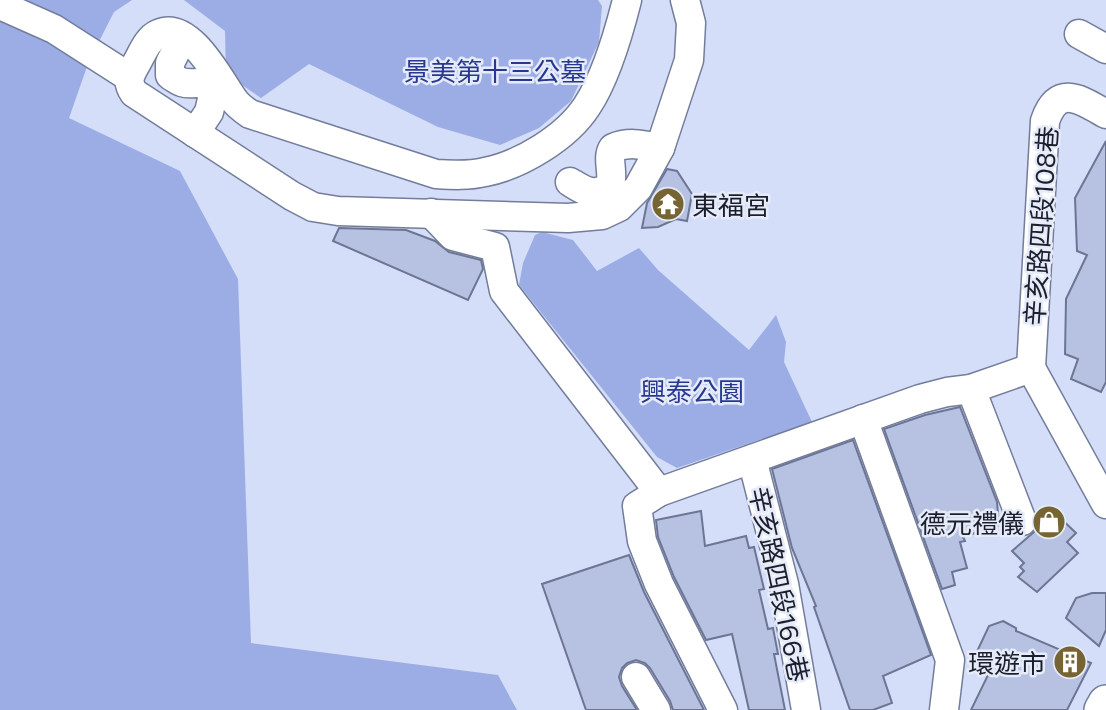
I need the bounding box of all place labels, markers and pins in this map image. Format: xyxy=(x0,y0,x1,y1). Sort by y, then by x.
temple icon: 東福宮 xyxy=(649,185,687,223)
place label: 東福宮 xyxy=(692,189,770,220)
shop icon: 德元禮儀 xyxy=(1030,503,1068,541)
place label: 德元禮儀 xyxy=(920,507,1024,538)
building icon: 環遊市 xyxy=(1051,643,1089,681)
place label: 環遊市 xyxy=(968,647,1046,678)

